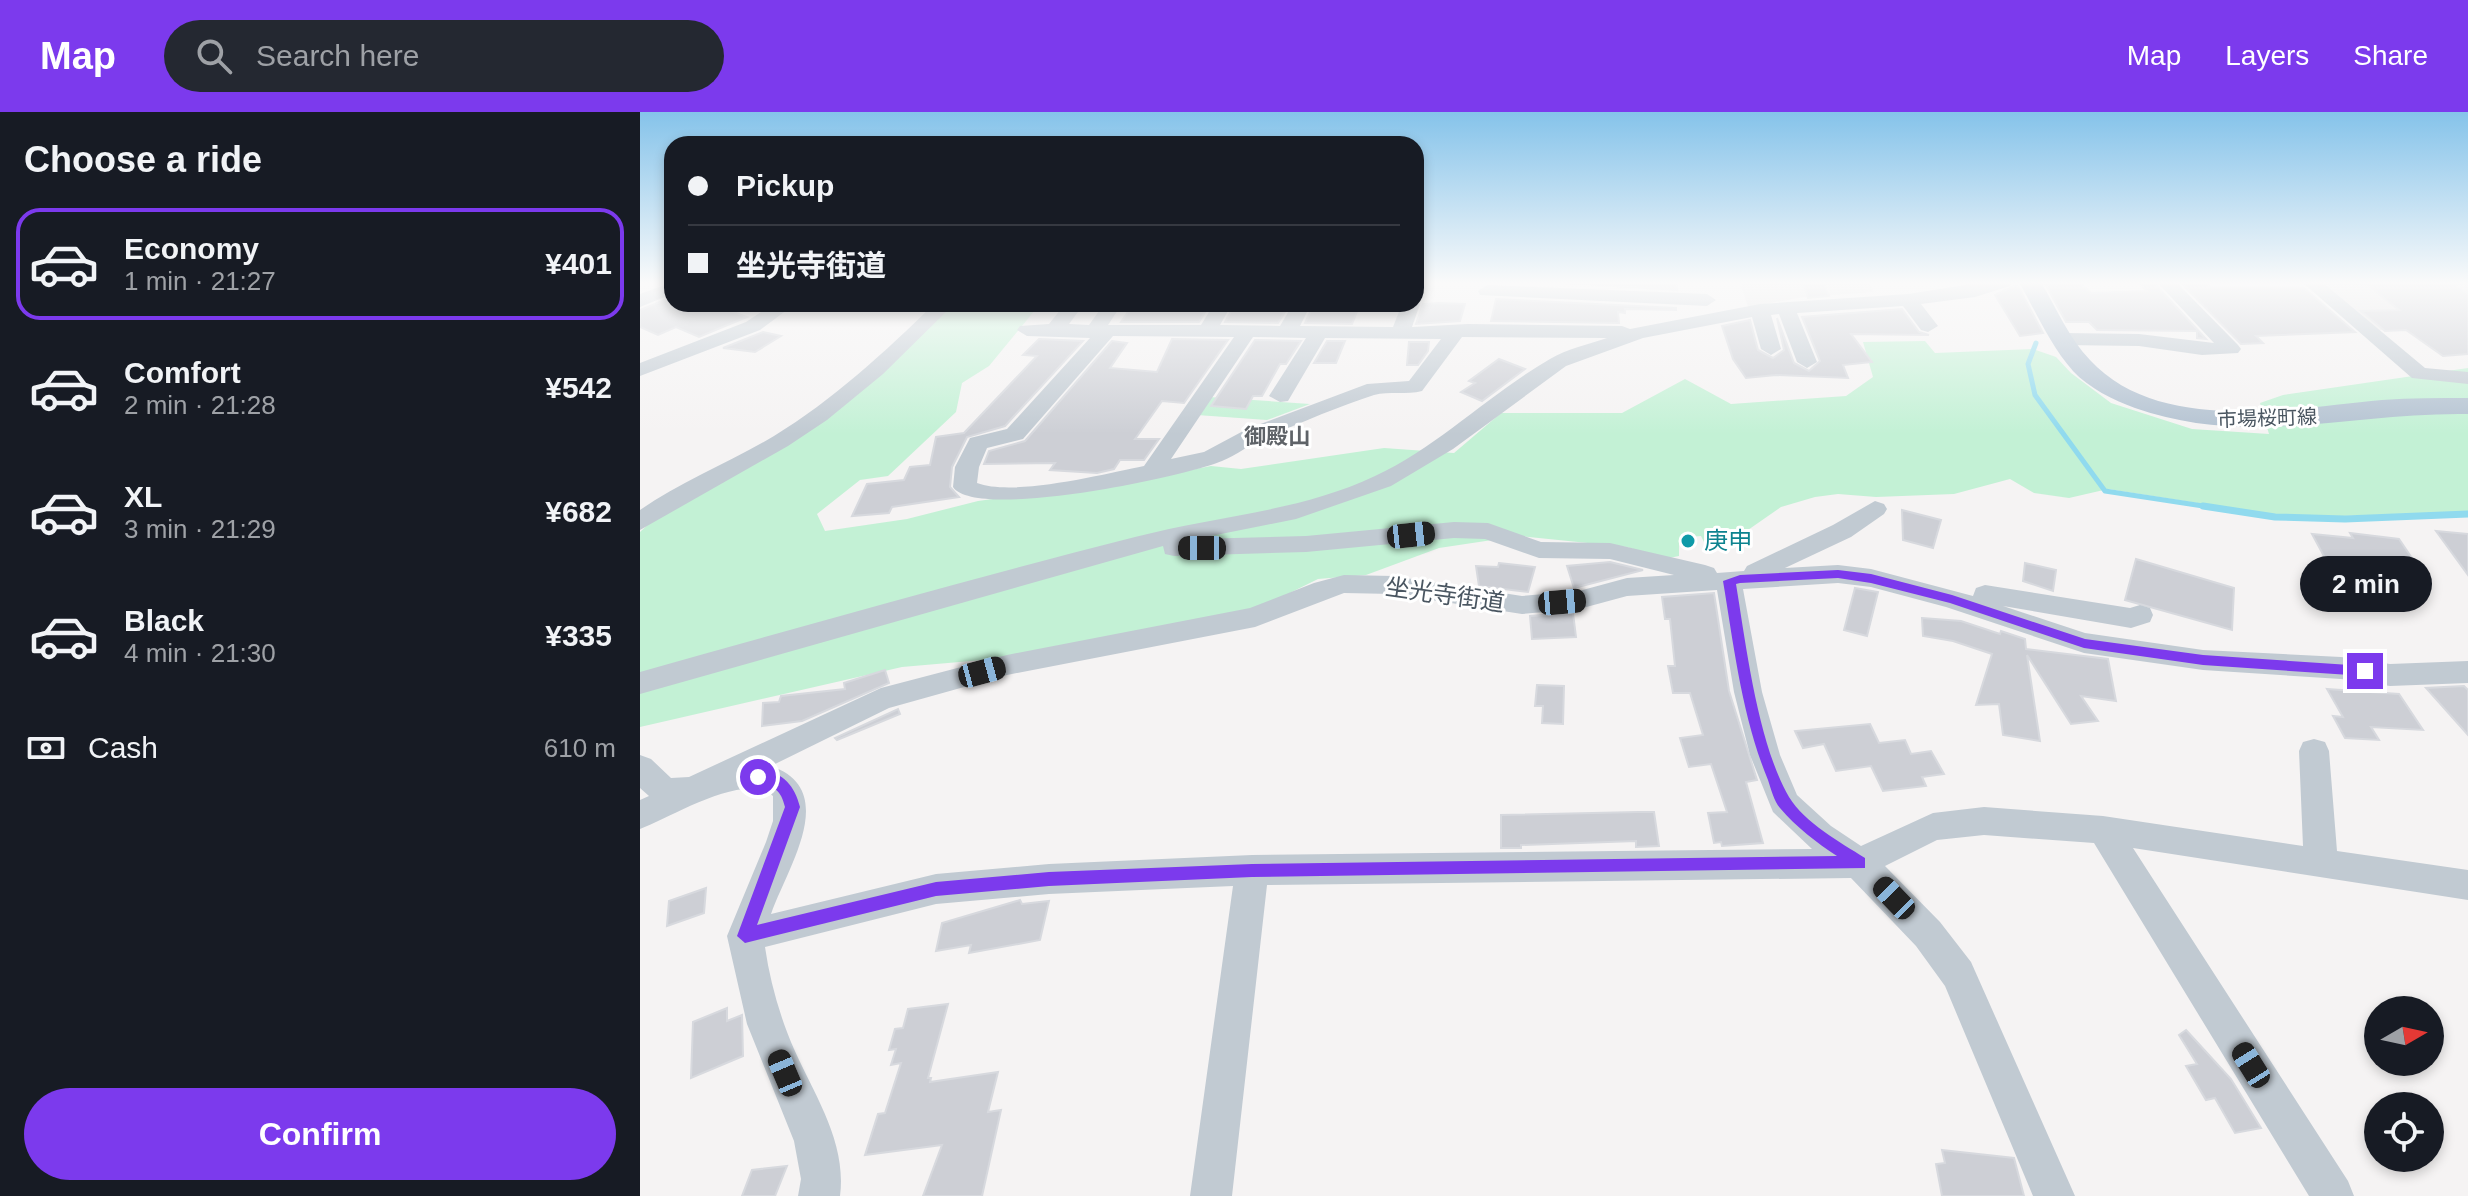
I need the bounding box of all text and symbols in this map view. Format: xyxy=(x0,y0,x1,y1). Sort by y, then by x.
search box xyxy=(164,20,724,92)
icon: search xyxy=(192,34,236,78)
text: Map xyxy=(40,35,116,77)
text: Search here xyxy=(256,39,419,72)
text: Map xyxy=(2127,40,2181,71)
text: Layers xyxy=(2225,40,2309,71)
text: Share xyxy=(2353,40,2428,71)
text: Choose a ride xyxy=(24,139,262,180)
text: Pickup xyxy=(736,169,834,202)
icon: car xyxy=(28,228,100,300)
text: Economy xyxy=(124,232,259,265)
text: ¥401 xyxy=(545,247,612,280)
text: 坐光寺街道 xyxy=(736,249,886,282)
text: 1 min · 21:27 xyxy=(124,266,276,296)
icon: car xyxy=(28,352,100,424)
text: Comfort xyxy=(124,356,241,389)
text: ¥542 xyxy=(545,371,612,404)
text: 2 min · 21:28 xyxy=(124,390,276,420)
street label: 市場桜町線 xyxy=(2217,405,2317,431)
district label: 御殿山 xyxy=(1244,424,1310,449)
icon: car xyxy=(28,476,100,548)
text: XL xyxy=(124,480,162,513)
text: ¥682 xyxy=(545,495,612,528)
text: 3 min · 21:29 xyxy=(124,514,276,544)
car xyxy=(1386,521,1436,549)
place label: 庚申 xyxy=(1704,527,1752,554)
marker: 庚申 xyxy=(1679,532,1697,550)
car xyxy=(1178,536,1226,560)
callout: 2 min xyxy=(2299,555,2431,611)
text: 2 min xyxy=(2332,569,2400,599)
street label: 坐光寺街道 xyxy=(1384,573,1506,616)
car xyxy=(1537,588,1587,616)
icon: car xyxy=(28,600,100,672)
text: Black xyxy=(124,604,204,637)
text: ¥335 xyxy=(545,619,612,652)
text: 4 min · 21:30 xyxy=(124,638,276,668)
route end xyxy=(2347,653,2383,689)
car xyxy=(956,654,1008,690)
icon: cash xyxy=(24,726,68,770)
text: Cash xyxy=(88,731,158,764)
text: 610 m xyxy=(544,733,616,763)
route start xyxy=(740,759,776,795)
car xyxy=(1869,872,1919,924)
north arrow xyxy=(2364,996,2444,1076)
map controls xyxy=(2364,996,2444,1172)
car xyxy=(2228,1038,2274,1092)
car xyxy=(765,1046,805,1100)
button: Confirm xyxy=(24,1088,616,1180)
button: locate xyxy=(2364,1092,2444,1172)

